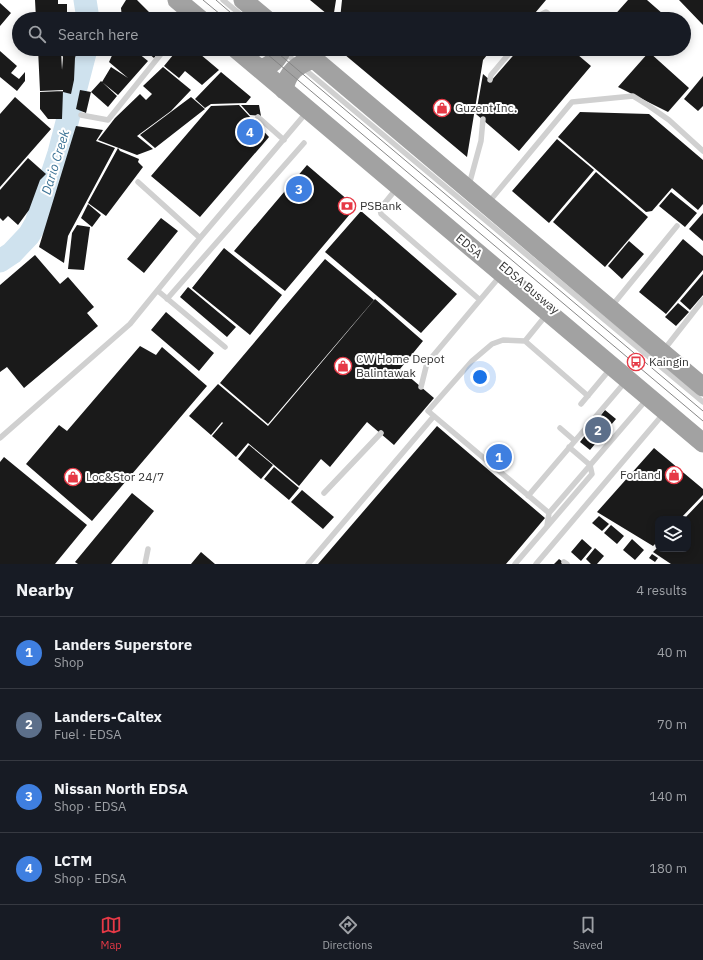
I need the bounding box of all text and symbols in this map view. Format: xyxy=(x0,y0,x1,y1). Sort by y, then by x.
search box xyxy=(12,12,691,56)
icon: search xyxy=(26,23,48,45)
text: Search here xyxy=(58,25,138,44)
shop icon: Guzent Inc. xyxy=(432,98,452,118)
place label: Guzent Inc. xyxy=(455,100,517,115)
pin: 4 xyxy=(237,117,263,147)
water label: Dario Creek xyxy=(38,127,73,197)
pin: 3 xyxy=(286,174,312,204)
bank icon: PSBank xyxy=(337,196,357,216)
place label: PSBank xyxy=(360,198,402,213)
street label: EDSA xyxy=(453,230,486,261)
street label: EDSA Busway xyxy=(496,258,563,317)
place label: CW Home Depot Balintawak xyxy=(356,351,445,380)
bus stop icon: Kaingin xyxy=(626,352,646,372)
place label: Kaingin xyxy=(649,354,689,369)
shop icon: CW Home Depot Balintawak xyxy=(333,356,353,376)
your location xyxy=(470,367,490,387)
pin: 2 xyxy=(585,415,611,445)
pin: 1 xyxy=(486,442,512,472)
shop icon: Forland xyxy=(664,465,684,485)
shop icon: Loc&Stor 24/7 xyxy=(63,467,83,487)
place label: Forland xyxy=(620,467,661,482)
place label: Loc&Stor 24/7 xyxy=(86,469,164,484)
map controls xyxy=(655,516,691,552)
button: layers xyxy=(655,516,691,552)
text: Nearby xyxy=(16,579,74,601)
text: 4 results xyxy=(636,582,687,599)
text: Landers Superstore xyxy=(54,635,192,654)
text: 1 xyxy=(25,644,33,661)
text: 40 m xyxy=(657,644,687,661)
text: Shop xyxy=(54,654,84,671)
text: Landers-Caltex xyxy=(54,707,162,726)
text: 2 xyxy=(25,716,33,733)
text: 70 m xyxy=(657,716,687,733)
text: Fuel · EDSA xyxy=(54,726,122,743)
text: Nissan North EDSA xyxy=(54,779,188,798)
text: 3 xyxy=(25,788,33,805)
text: 140 m xyxy=(649,788,687,805)
text: Shop · EDSA xyxy=(54,798,126,815)
text: LCTM xyxy=(54,851,92,870)
text: 4 xyxy=(25,860,33,877)
text: 180 m xyxy=(649,860,687,877)
text: Shop · EDSA xyxy=(54,870,126,887)
tab: Map xyxy=(100,914,122,952)
tab: Directions xyxy=(322,914,373,952)
tab: Saved xyxy=(573,914,603,952)

